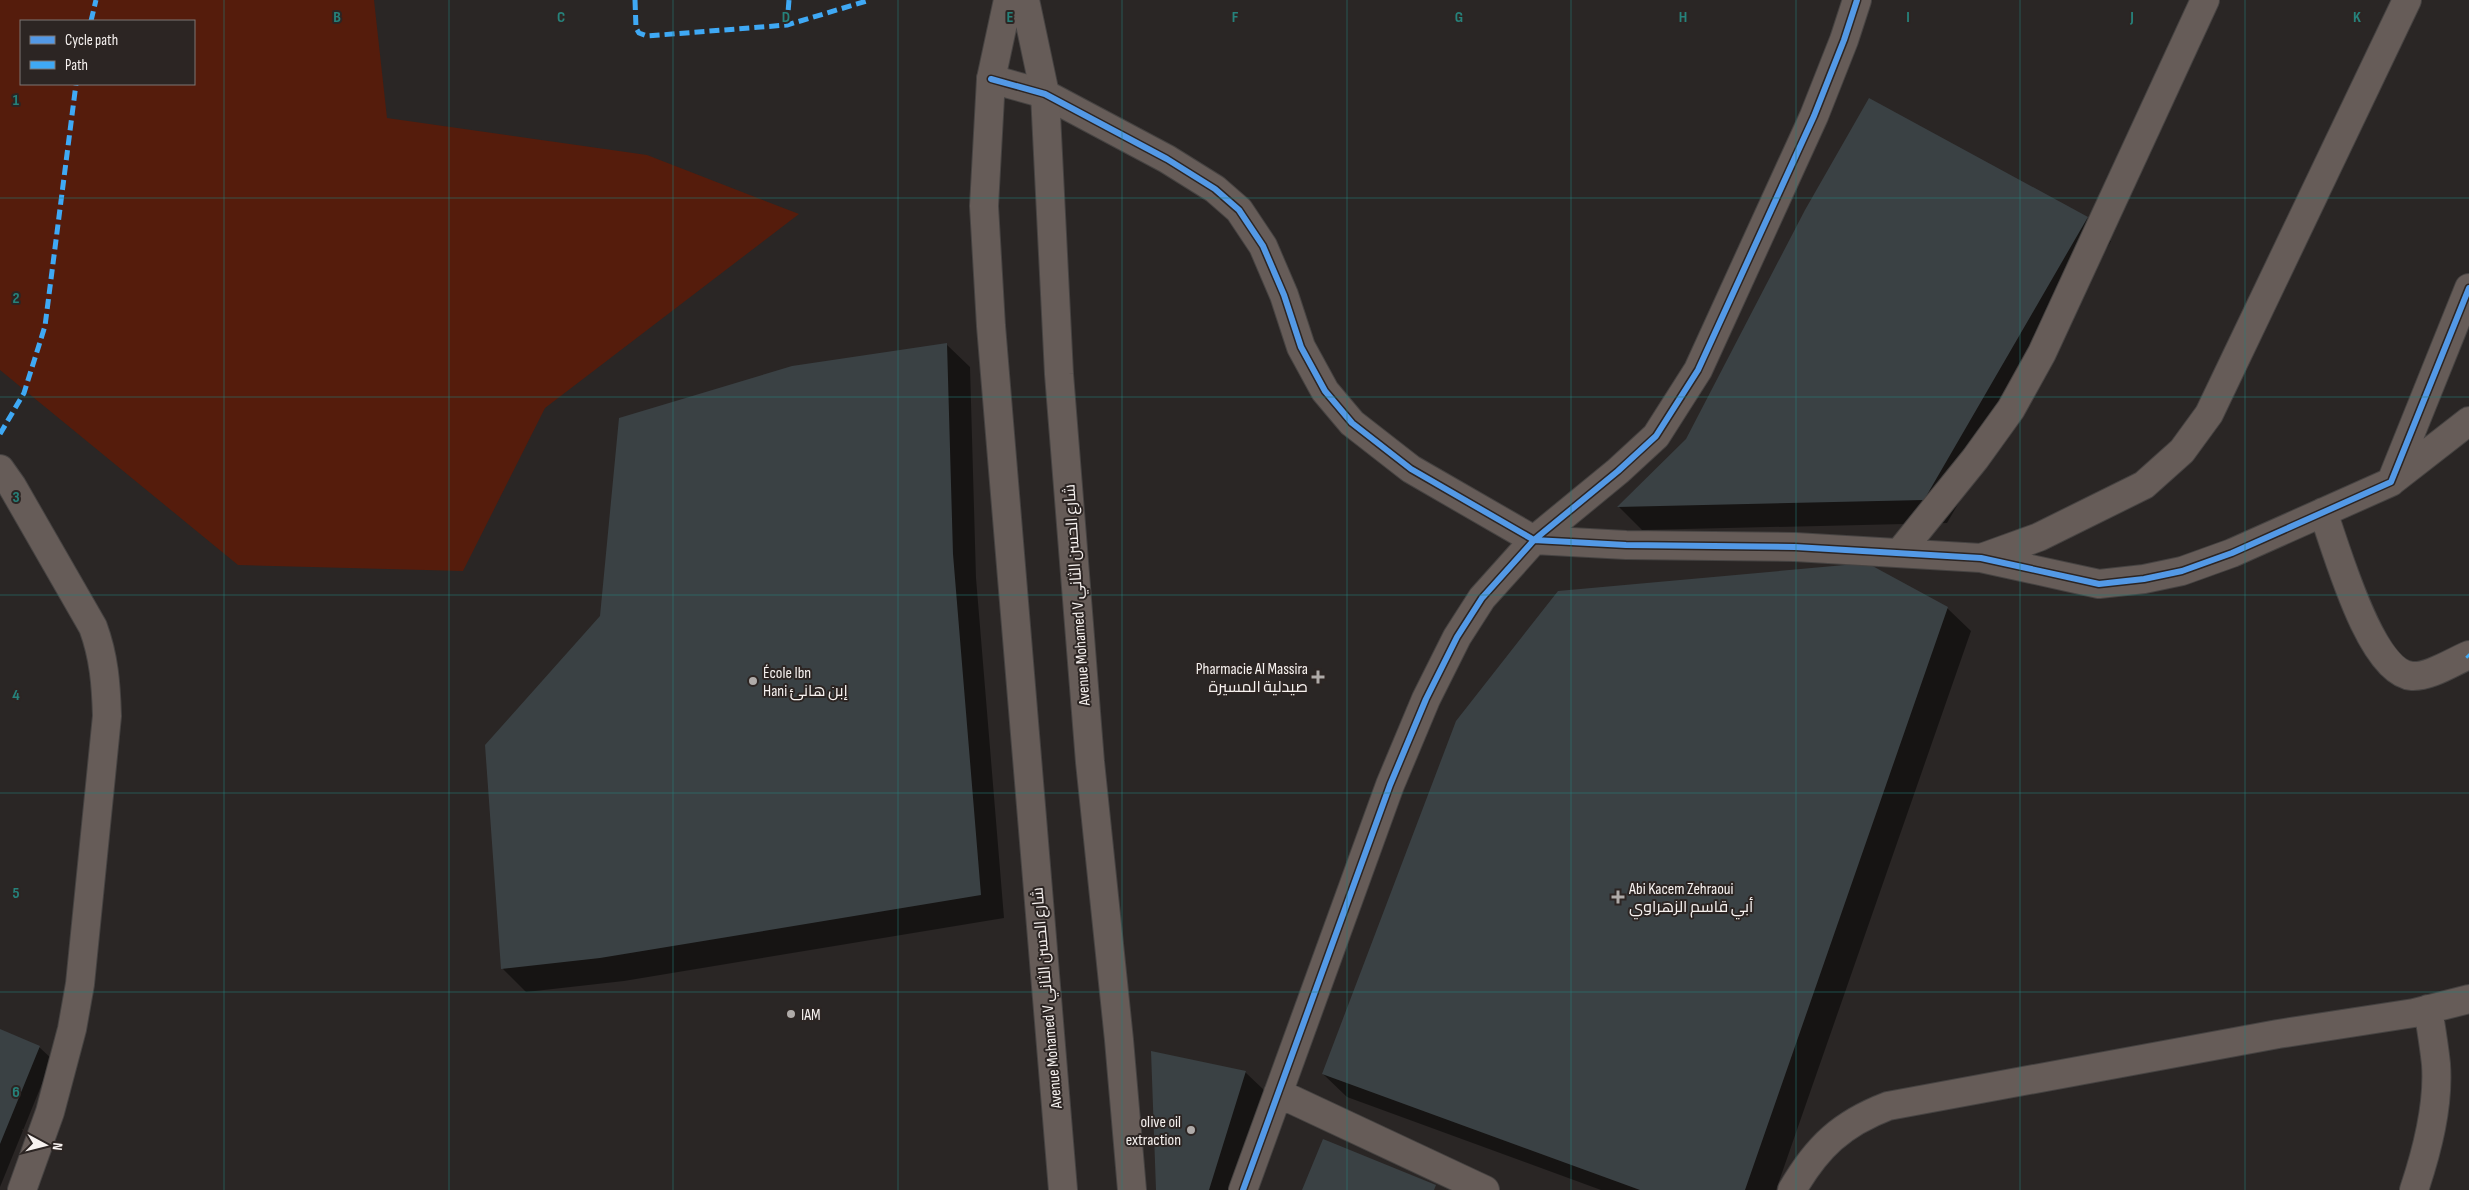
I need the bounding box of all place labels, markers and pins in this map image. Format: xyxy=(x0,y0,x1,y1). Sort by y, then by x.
place label: Pharmacie Al Massira صيدلية المسيرة xyxy=(1196,660,1308,697)
place label: École Ibn Hani إبن هانئ xyxy=(763,664,848,701)
marker: Pharmacie Al Massira صيدلية المسيرة xyxy=(1312,671,1324,683)
marker: École Ibn Hani إبن هانئ xyxy=(747,675,759,687)
place label: Abi Kacem Zehraoui أبي قاسم الزهراوي xyxy=(1628,880,1753,920)
marker: Abi Kacem Zehraoui أبي قاسم الزهراوي xyxy=(1611,890,1625,904)
place label: IAM xyxy=(801,1006,821,1025)
marker: IAM xyxy=(785,1008,797,1020)
place label: olive oil extraction xyxy=(1126,1113,1181,1150)
marker: olive oil extraction xyxy=(1185,1124,1197,1136)

